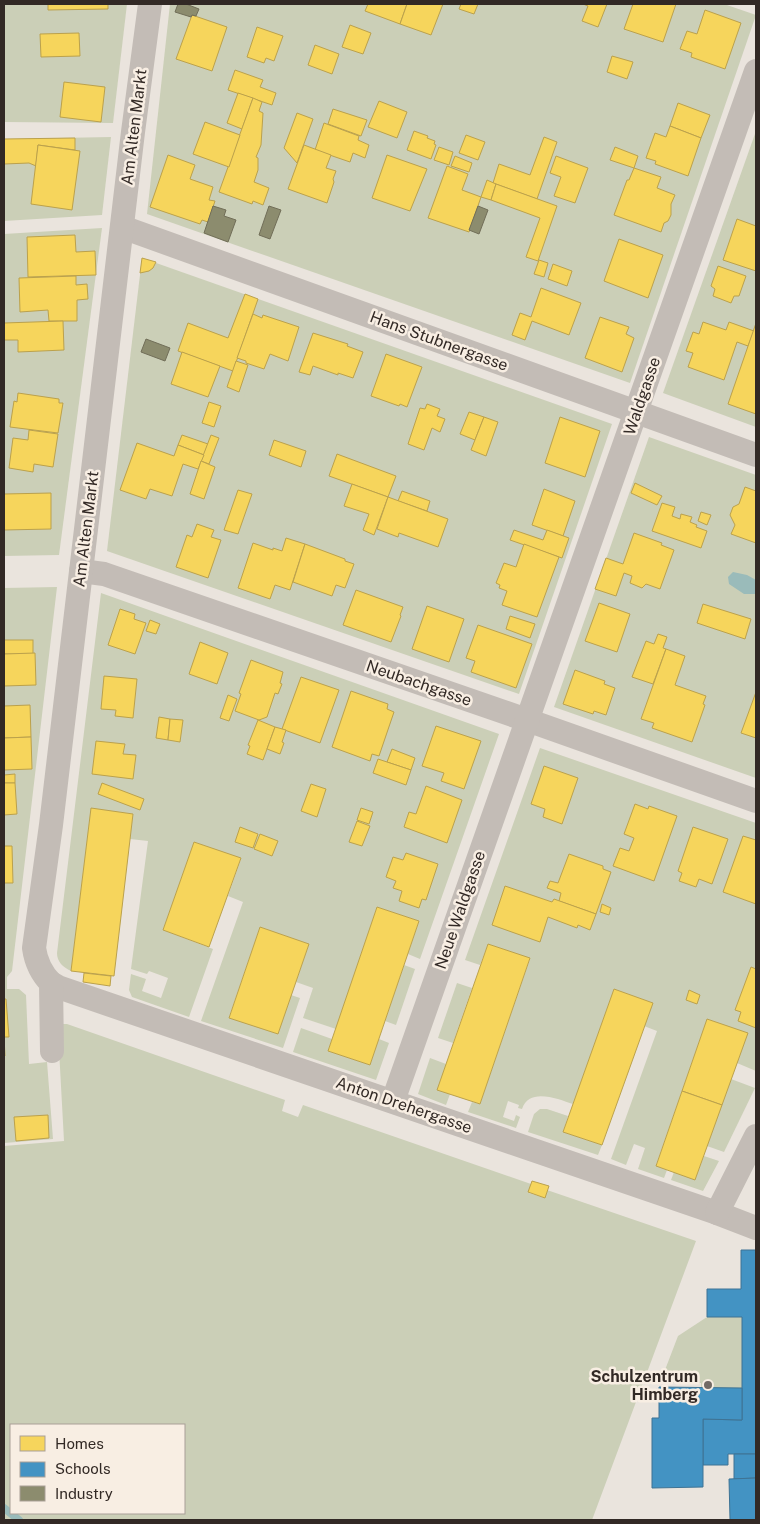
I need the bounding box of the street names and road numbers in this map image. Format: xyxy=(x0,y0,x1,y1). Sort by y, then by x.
street label: Am Alten Markt xyxy=(117,68,151,186)
street label: Hans Stubnergasse xyxy=(367,307,511,375)
street label: Waldgasse xyxy=(620,355,664,437)
street label: Am Alten Markt xyxy=(69,470,103,588)
street label: Neubachgasse xyxy=(364,656,474,710)
street label: Neue Waldgasse xyxy=(431,848,489,972)
street label: Anton Drehergasse xyxy=(333,1073,475,1137)

